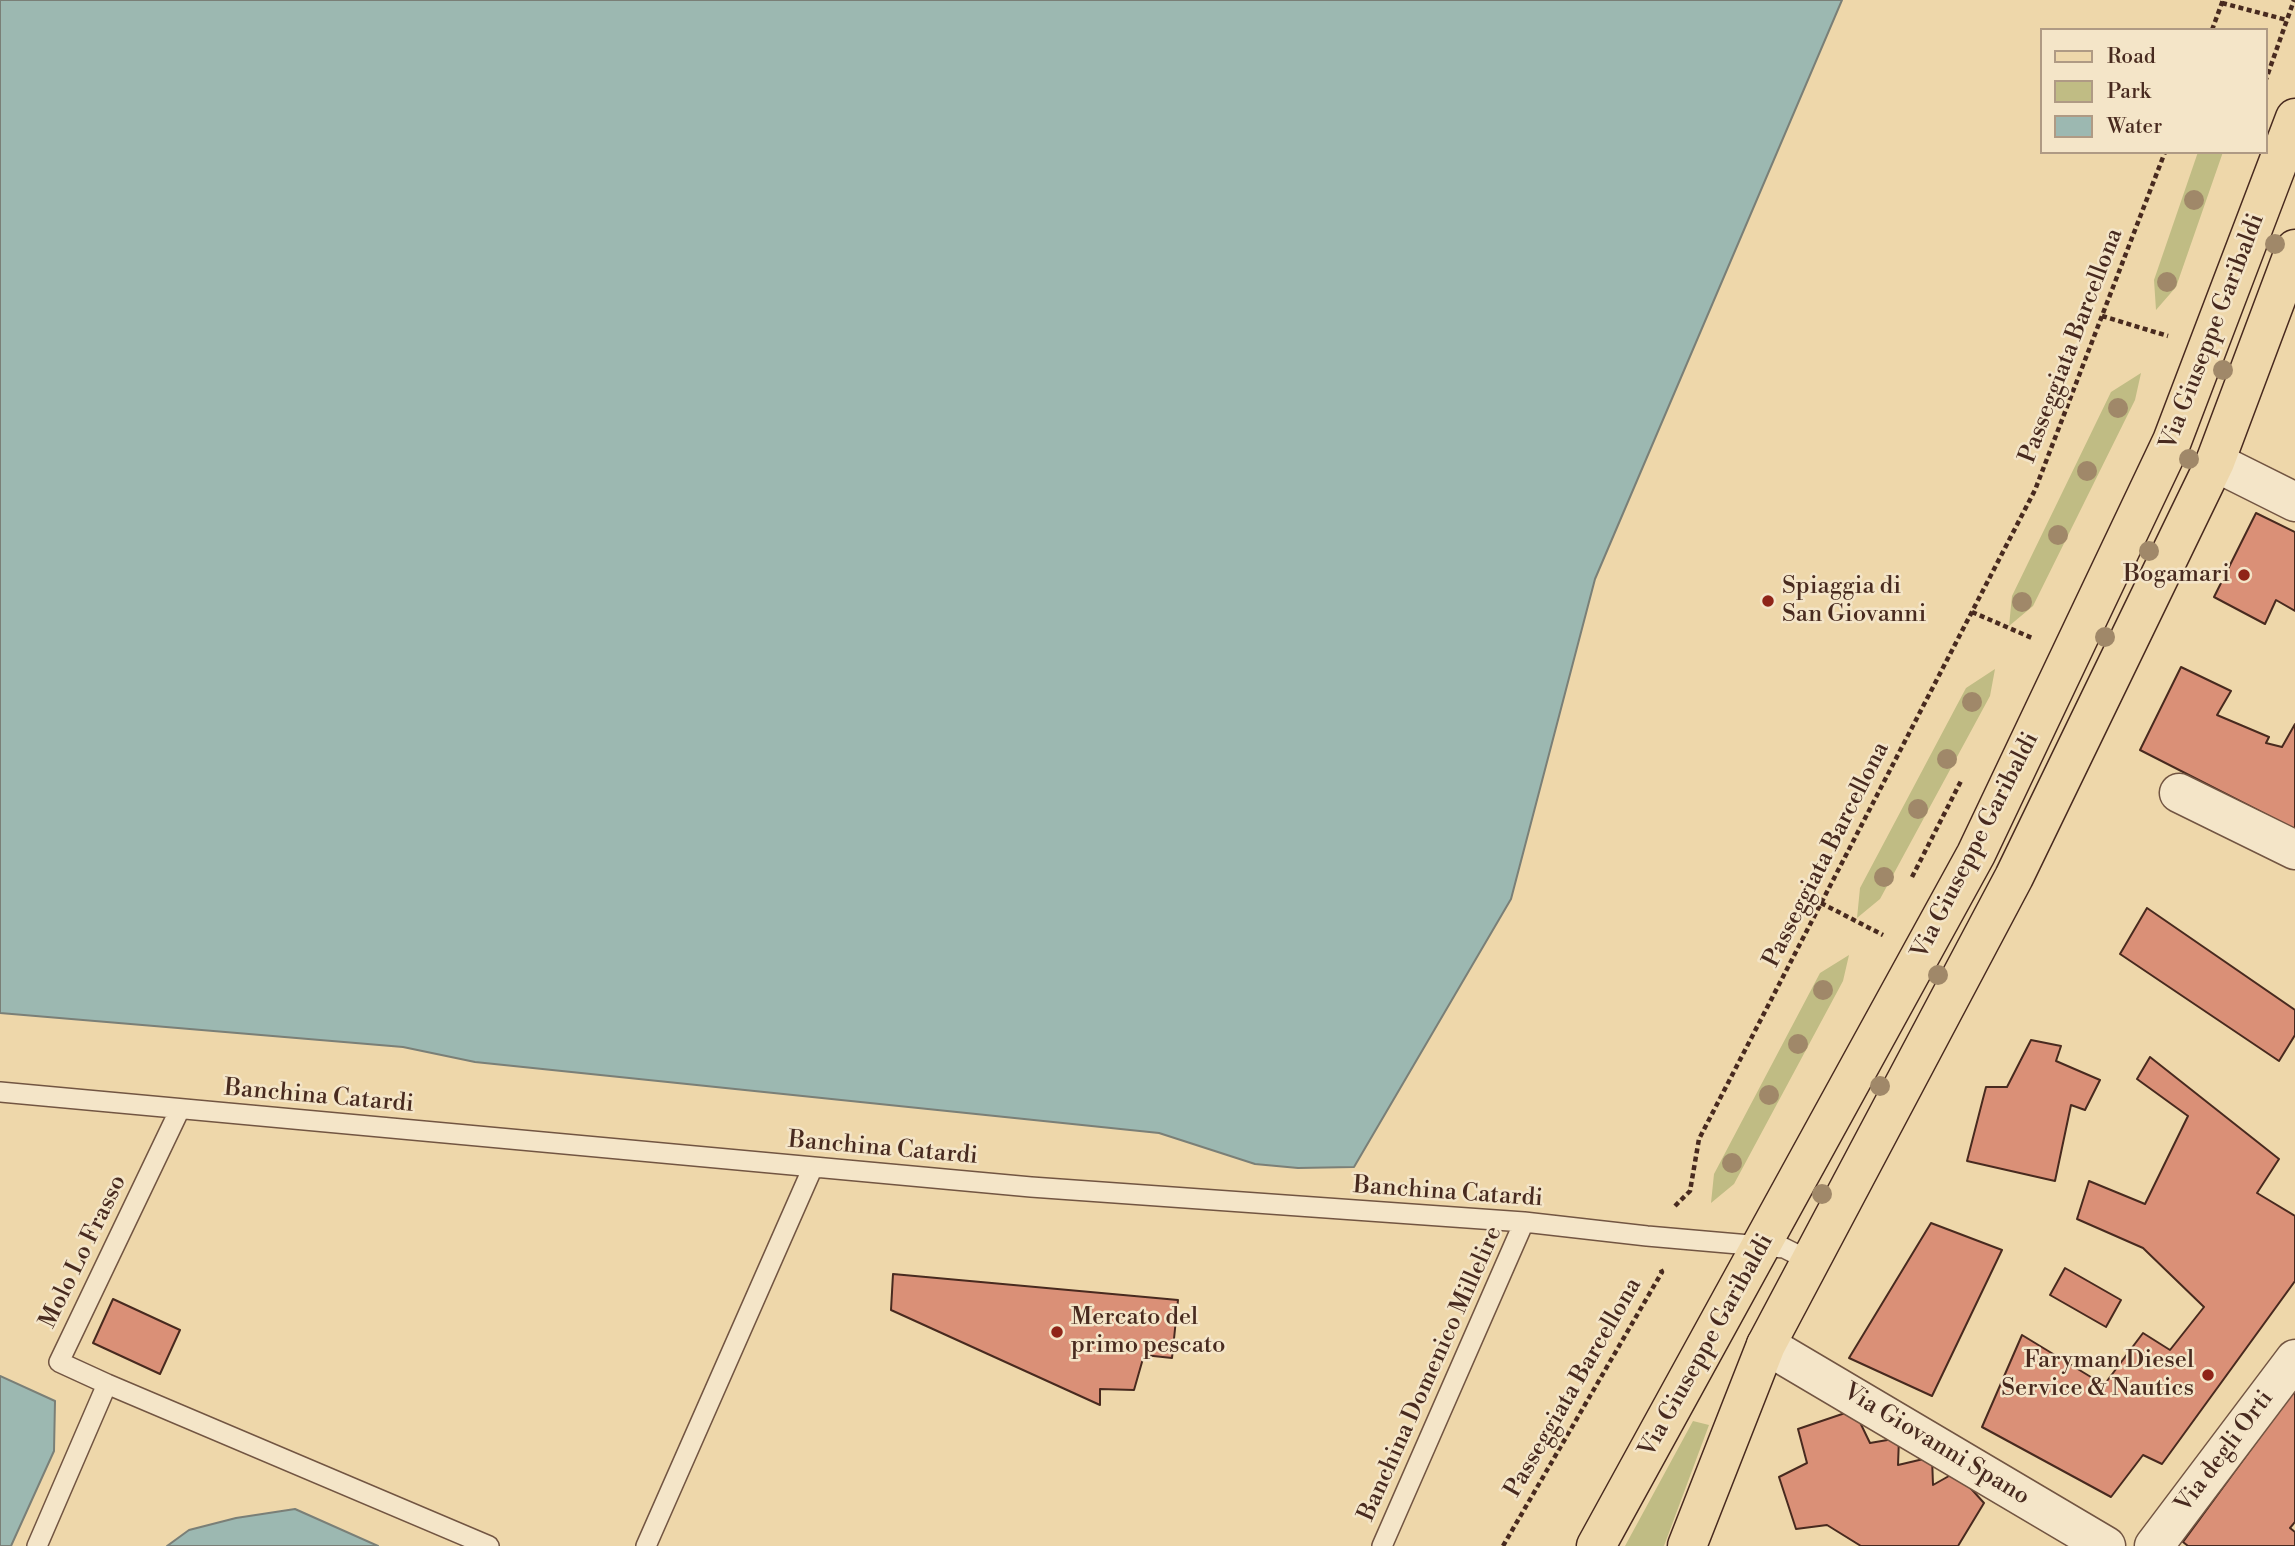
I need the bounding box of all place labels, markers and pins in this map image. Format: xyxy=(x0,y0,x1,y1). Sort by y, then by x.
place label: Bogamari xyxy=(2123,561,2230,589)
marker: Bogamari xyxy=(2236,567,2252,583)
place label: Spiaggia di San Giovanni xyxy=(1782,573,1926,629)
marker: Spiaggia di San Giovanni xyxy=(1760,593,1776,609)
place label: Mercato del primo pescato xyxy=(1071,1304,1226,1360)
marker: Mercato del primo pescato xyxy=(1049,1324,1065,1340)
place label: Faryman Diesel Service & Nautics xyxy=(2001,1347,2194,1403)
marker: Faryman Diesel Service & Nautics xyxy=(2200,1367,2216,1383)

